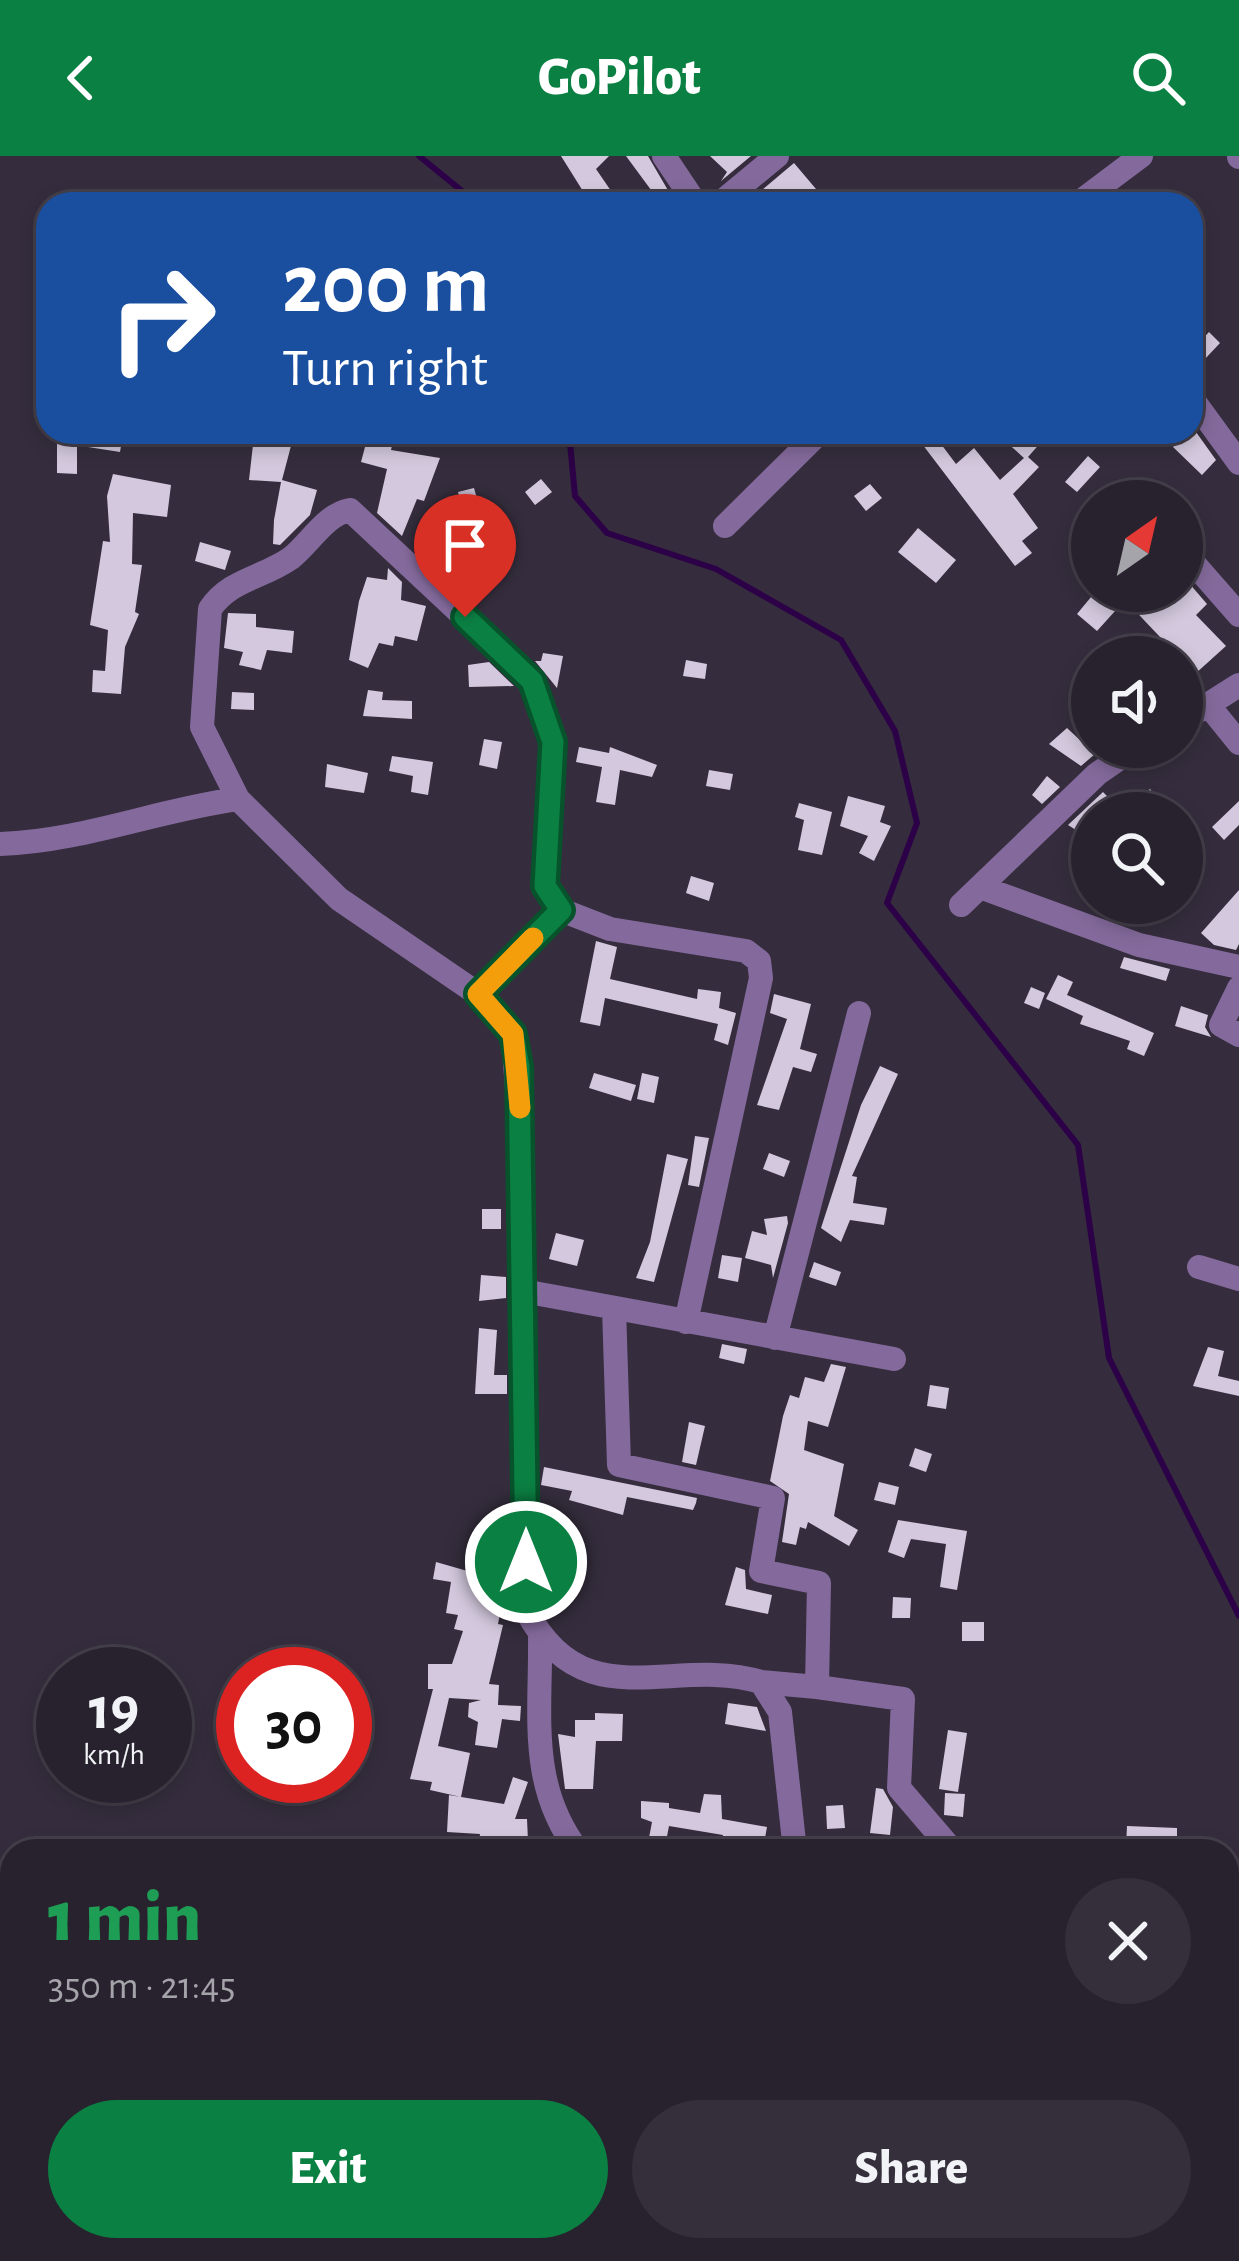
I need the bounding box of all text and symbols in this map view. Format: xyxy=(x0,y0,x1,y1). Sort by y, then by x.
icon: back xyxy=(48,45,114,111)
icon: search xyxy=(1125,45,1191,111)
text: GoPilot xyxy=(538,51,701,105)
icon: right xyxy=(84,240,240,396)
text: 200 m xyxy=(282,244,490,328)
text: Turn right xyxy=(282,342,488,396)
north arrow xyxy=(1071,480,1203,612)
map controls xyxy=(1071,480,1203,924)
pin xyxy=(414,494,516,617)
icon: arrive xyxy=(432,512,498,578)
button: sound xyxy=(1071,636,1203,768)
button: search xyxy=(1071,792,1203,924)
position arrow xyxy=(463,1499,589,1625)
speed limit sign: 30 xyxy=(216,1647,372,1803)
text: 19 xyxy=(89,1680,139,1740)
text: km/h xyxy=(83,1740,145,1770)
button: close xyxy=(1065,1878,1191,2004)
text: 1 min xyxy=(48,1882,201,1954)
text: 350 m · 21:45 xyxy=(48,1967,236,2006)
button: Exit xyxy=(48,2100,608,2238)
button: Share xyxy=(632,2100,1191,2238)

